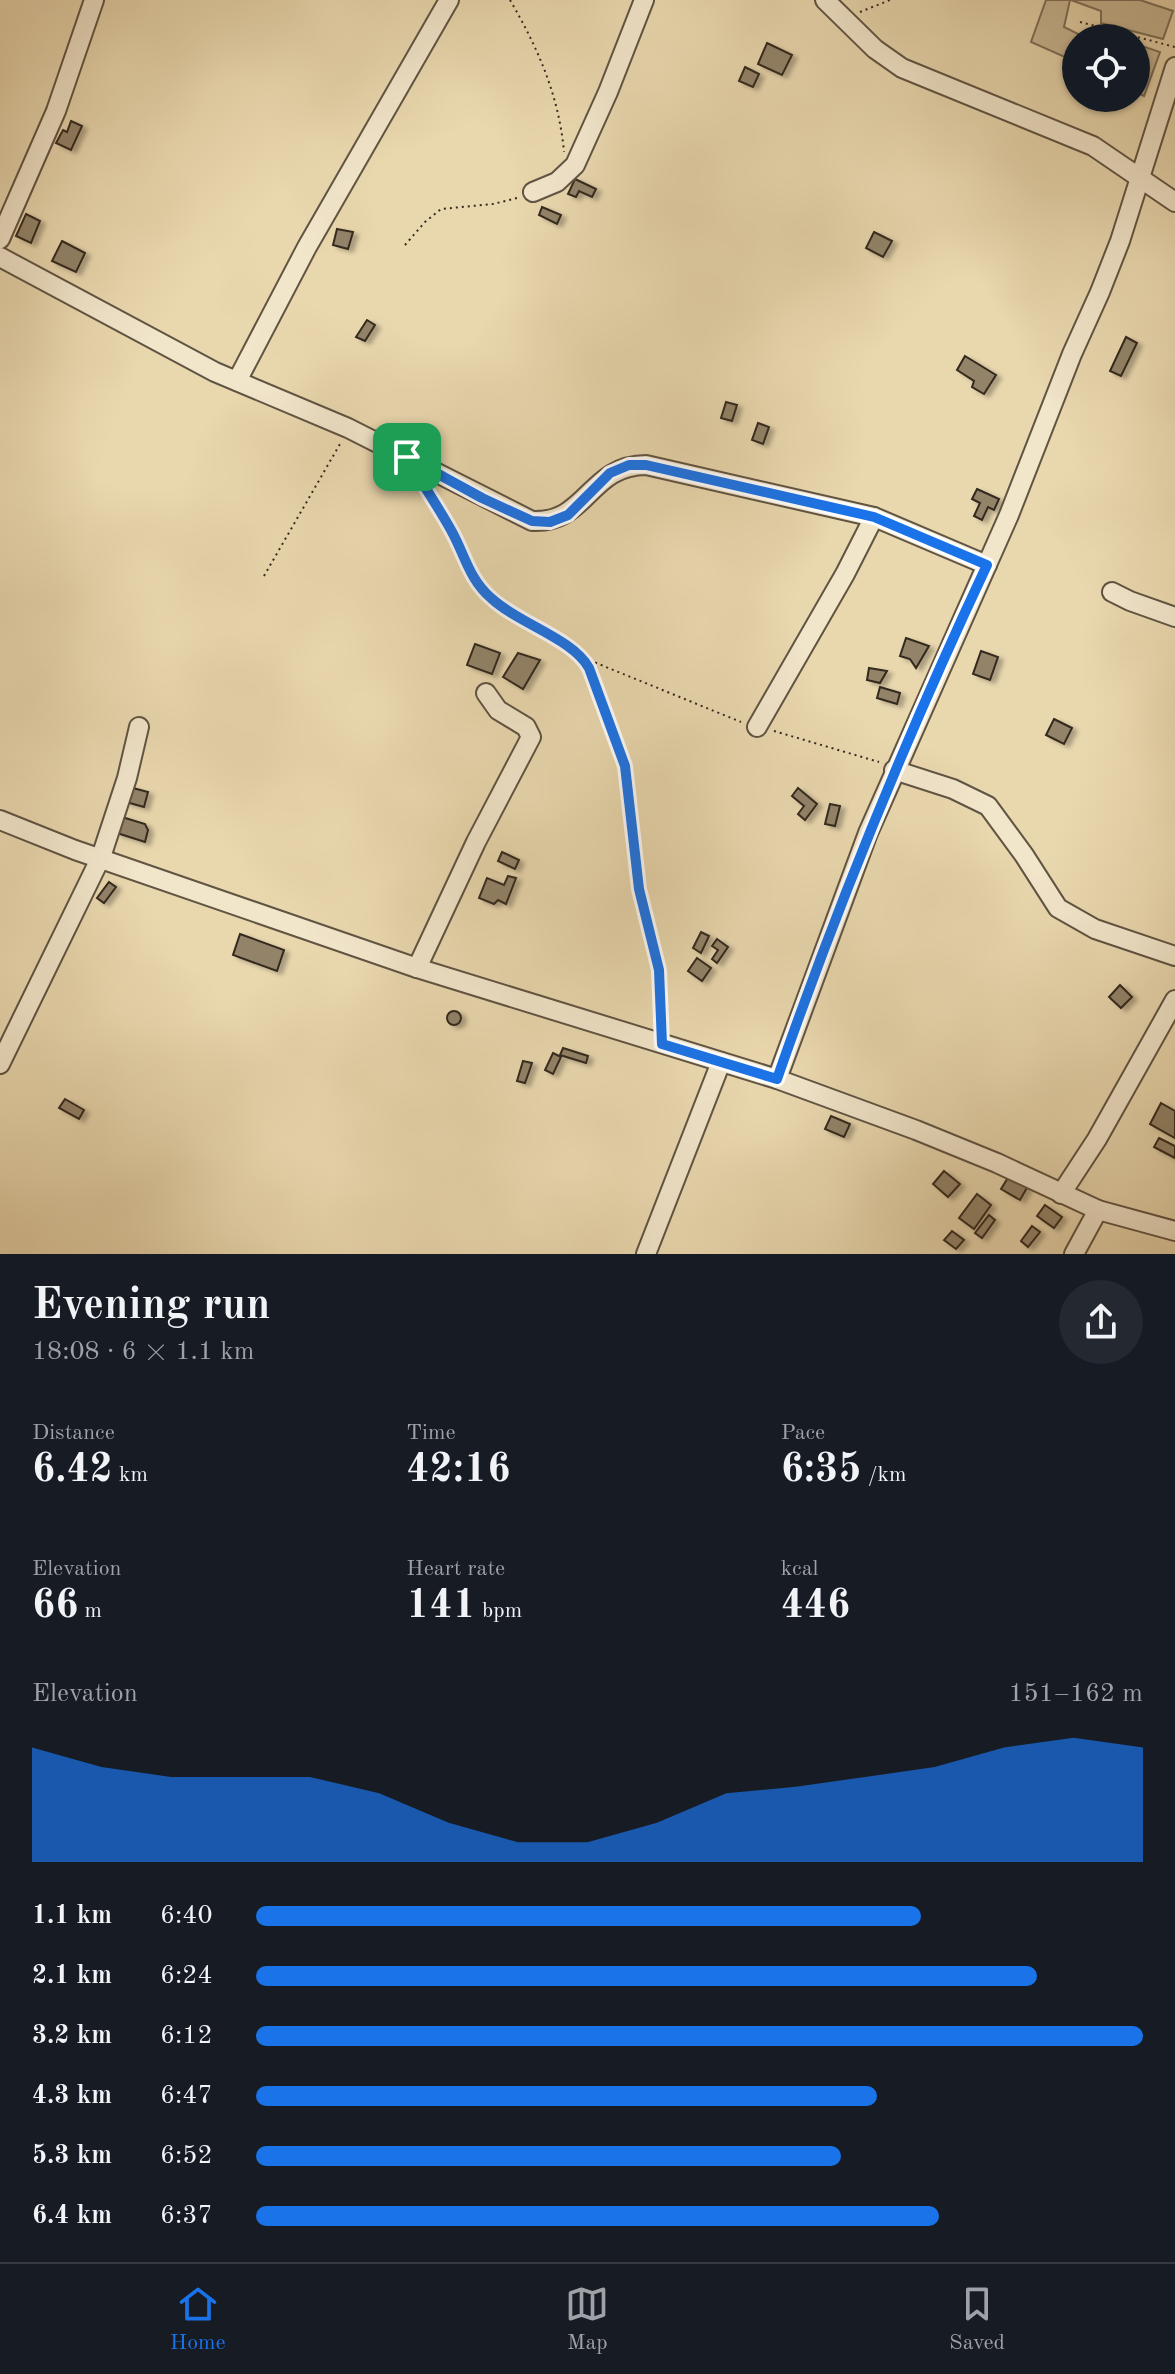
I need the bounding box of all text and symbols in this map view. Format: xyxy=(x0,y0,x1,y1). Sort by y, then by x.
map controls xyxy=(1062,24,1150,112)
button: locate xyxy=(1062,24,1150,112)
pin xyxy=(373,423,441,491)
icon: arrive xyxy=(385,435,429,479)
button: share xyxy=(1059,1280,1143,1364)
text: Evening run xyxy=(32,1284,270,1328)
text: 18:08 · 6 × 1.1 km xyxy=(32,1339,254,1365)
text: Distance xyxy=(32,1422,115,1444)
text: Time xyxy=(406,1422,456,1444)
text: Pace xyxy=(781,1422,825,1444)
text: 6.42 xyxy=(32,1451,113,1491)
text: 42:16 xyxy=(406,1451,510,1491)
text: 6:35 xyxy=(781,1451,861,1491)
text: km xyxy=(113,1464,148,1486)
text: /km xyxy=(861,1464,906,1486)
text: Elevation xyxy=(32,1558,122,1580)
text: Heart rate xyxy=(406,1558,505,1580)
text: kcal xyxy=(781,1558,819,1580)
text: 66 xyxy=(32,1587,78,1627)
text: 141 xyxy=(406,1587,476,1627)
text: 446 xyxy=(781,1587,850,1627)
text: m xyxy=(78,1600,102,1622)
text: bpm xyxy=(476,1600,522,1622)
text: Elevation xyxy=(32,1681,138,1707)
text: 151–162 m xyxy=(1008,1681,1143,1707)
text: 1.1 km xyxy=(32,1903,112,1929)
text: 6:40 xyxy=(160,1903,213,1929)
text: 2.1 km xyxy=(32,1963,112,1989)
text: 6:24 xyxy=(160,1963,213,1989)
text: 3.2 km xyxy=(32,2023,112,2049)
text: 6:12 xyxy=(160,2023,213,2049)
text: 4.3 km xyxy=(32,2083,112,2109)
text: 6:47 xyxy=(160,2083,213,2109)
text: 5.3 km xyxy=(32,2143,112,2169)
text: 6:52 xyxy=(160,2143,213,2169)
text: 6.4 km xyxy=(32,2203,112,2229)
text: 6:37 xyxy=(160,2203,213,2229)
tab: Home xyxy=(170,2282,226,2357)
tab: Map xyxy=(565,2282,609,2357)
tab: Saved xyxy=(949,2282,1005,2357)

